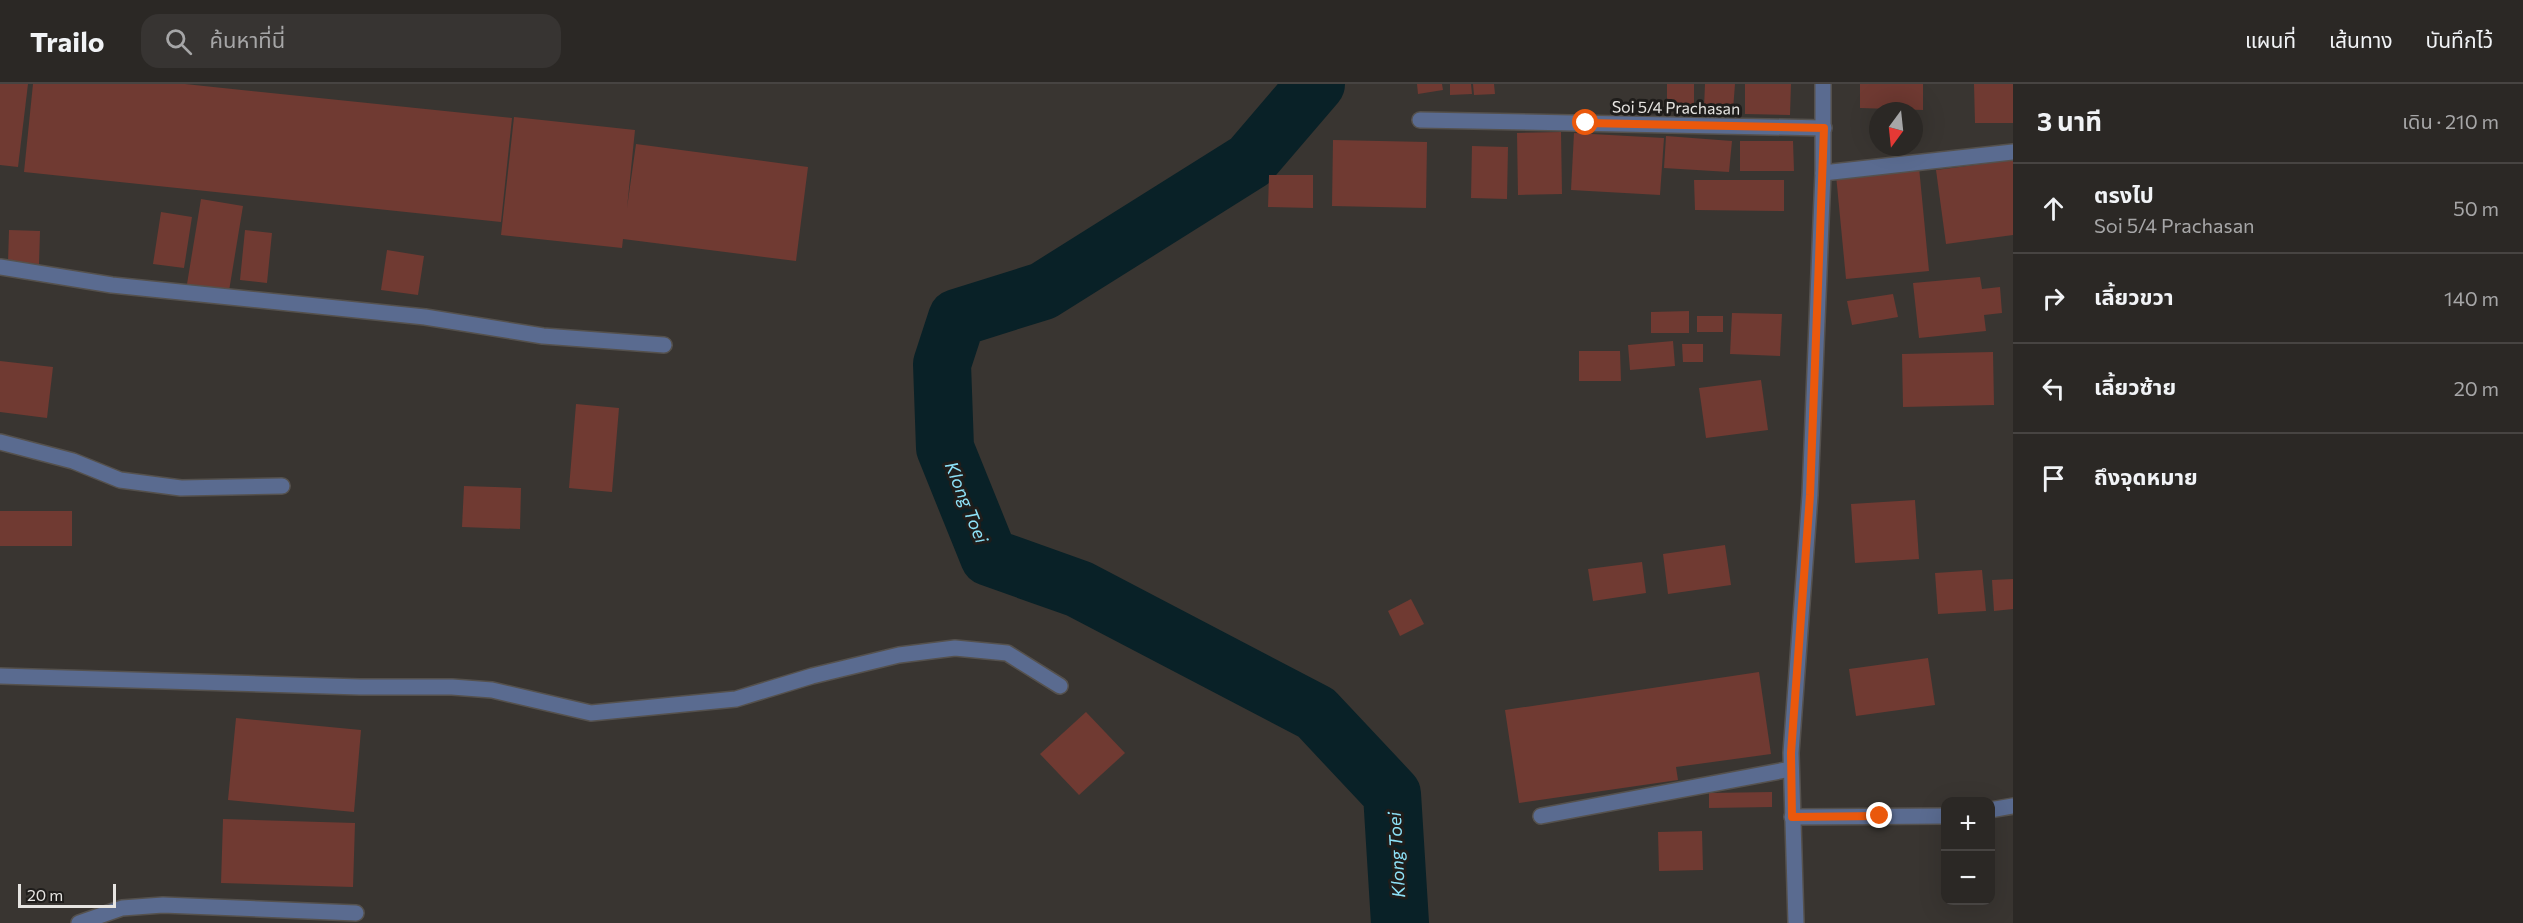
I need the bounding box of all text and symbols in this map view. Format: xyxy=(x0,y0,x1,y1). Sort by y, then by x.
search box xyxy=(141,14,561,68)
text: Trailo xyxy=(30,24,105,58)
icon: search xyxy=(162,25,195,58)
text: ค้นหาที่นี่ xyxy=(210,26,285,53)
text: แผนที่ xyxy=(2245,27,2296,52)
text: เส้นทาง xyxy=(2329,27,2393,52)
text: บันทึกไว้ xyxy=(2426,27,2493,52)
street label: Soi 5/4 Prachasan xyxy=(1612,96,1740,118)
north arrow xyxy=(1869,102,1923,156)
text: 3 นาที xyxy=(2037,105,2102,136)
route start xyxy=(1572,109,1598,135)
text: เดิน · 210 m xyxy=(2402,109,2499,133)
text: ตรงไป xyxy=(2094,181,2154,208)
icon: ahead xyxy=(2037,192,2070,225)
text: 50 m xyxy=(2453,196,2499,220)
text: Soi 5/4 Prachasan xyxy=(2094,213,2255,237)
icon: right xyxy=(2037,282,2070,315)
text: เลี้ยวขวา xyxy=(2094,283,2174,310)
text: 140 m xyxy=(2444,286,2499,310)
icon: left xyxy=(2037,372,2070,405)
text: เลี้ยวซ้าย xyxy=(2094,373,2176,400)
text: 20 m xyxy=(2454,376,2499,400)
water label: Klong Toei xyxy=(941,458,994,547)
icon: arrive xyxy=(2037,462,2070,495)
text: ถึงจุดหมาย xyxy=(2094,463,2198,490)
map controls xyxy=(1941,797,1995,905)
button: + xyxy=(1941,797,1995,851)
route end xyxy=(1866,802,1892,828)
water label: Klong Toei xyxy=(1383,810,1409,898)
button: − xyxy=(1941,851,1995,905)
scale bar xyxy=(18,881,116,908)
text: 20 m xyxy=(27,885,63,904)

